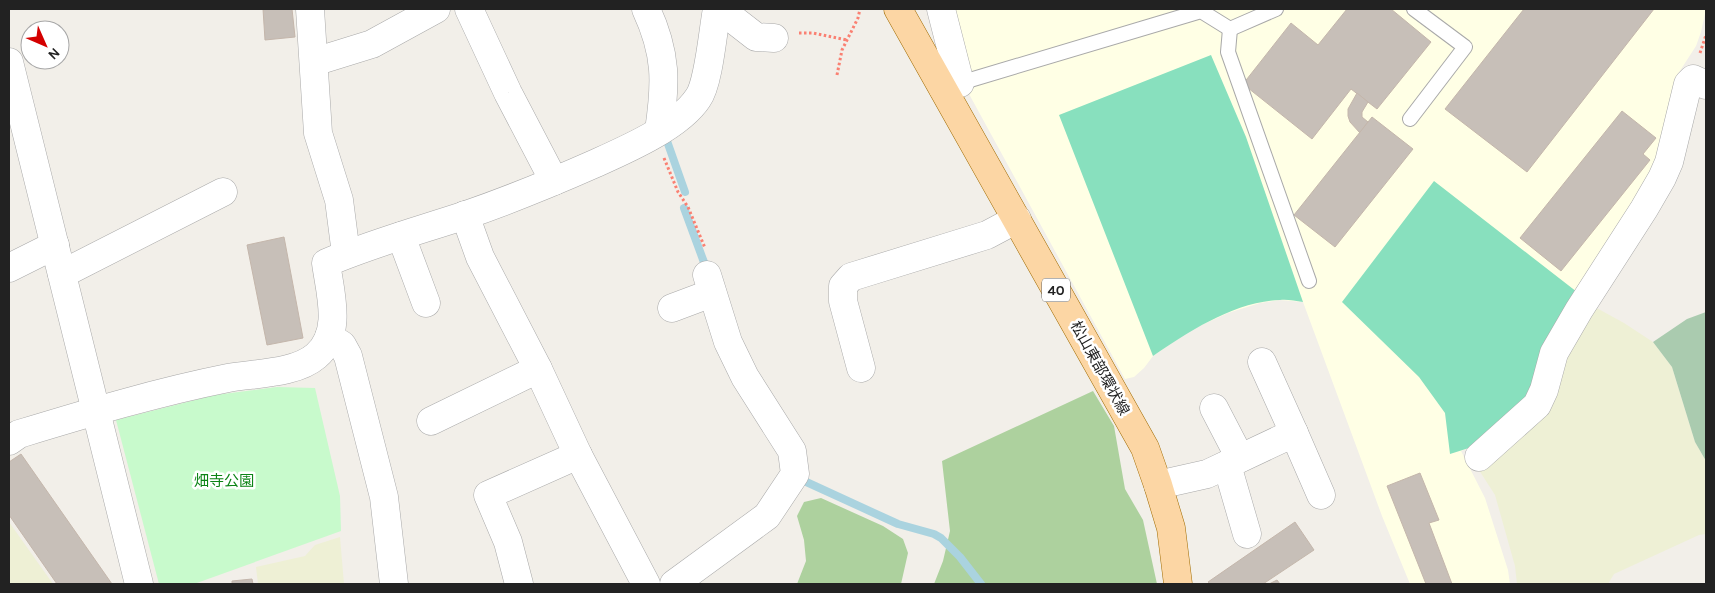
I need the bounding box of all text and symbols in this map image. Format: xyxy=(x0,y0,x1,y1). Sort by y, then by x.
north arrow xyxy=(20,20,70,70)
text: N xyxy=(44,44,63,63)
road number: 40 xyxy=(1042,278,1070,302)
street label: 松山東部環状線 xyxy=(1067,318,1133,418)
park label: 畑寺公園 xyxy=(194,472,254,490)

